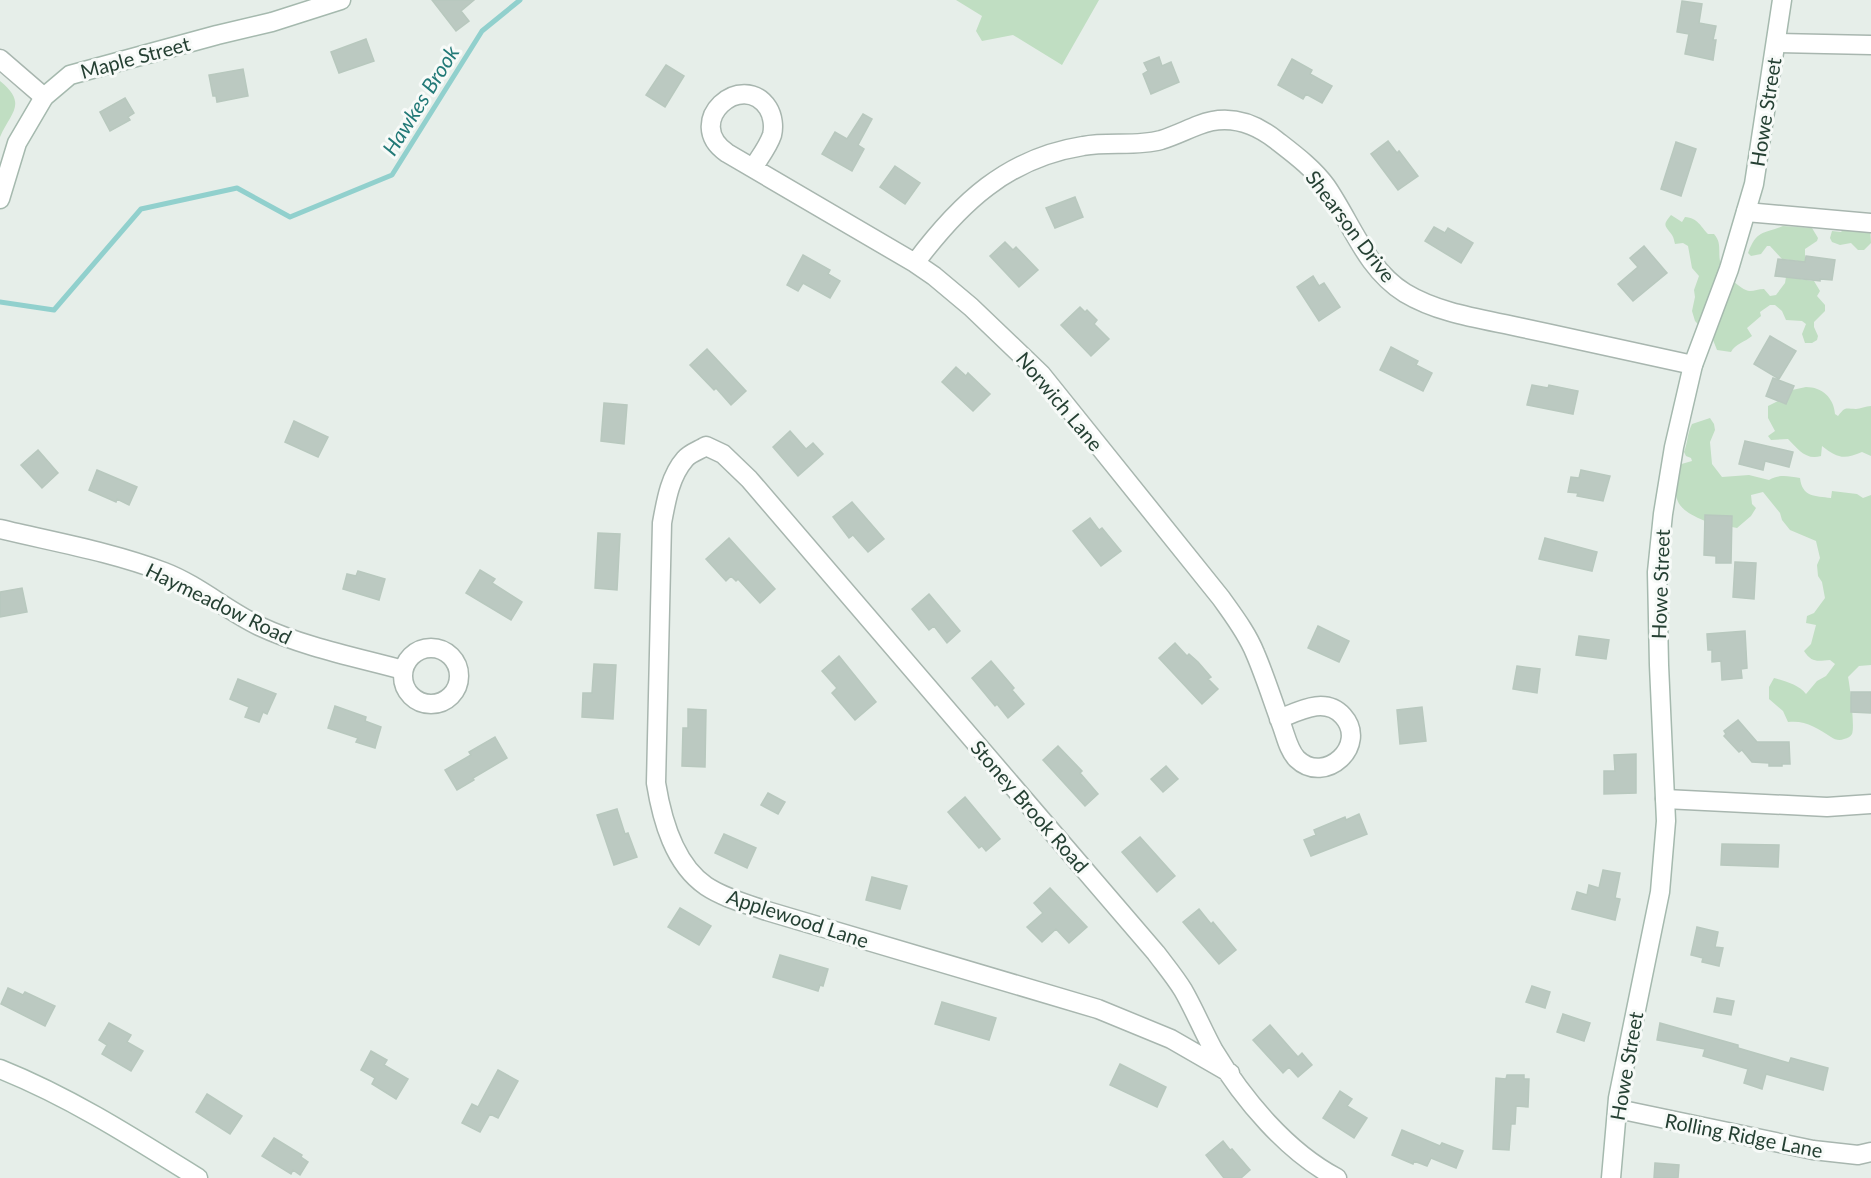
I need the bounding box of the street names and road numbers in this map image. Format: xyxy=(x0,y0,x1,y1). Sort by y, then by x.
street label: Maple Street xyxy=(78,31,192,83)
street label: Howe Street xyxy=(1745,56,1785,168)
street label: Shearson Drive xyxy=(1301,165,1401,287)
street label: Norwich Lane xyxy=(1012,347,1108,455)
street label: Howe Street xyxy=(1646,529,1674,639)
street label: Haymeadow Road xyxy=(142,557,296,649)
street label: Stoney Brook Road xyxy=(966,735,1094,877)
street label: Applewood Lane xyxy=(724,884,872,952)
street label: Howe Street xyxy=(1605,1010,1647,1122)
street label: Rolling Ridge Lane xyxy=(1663,1108,1825,1162)

